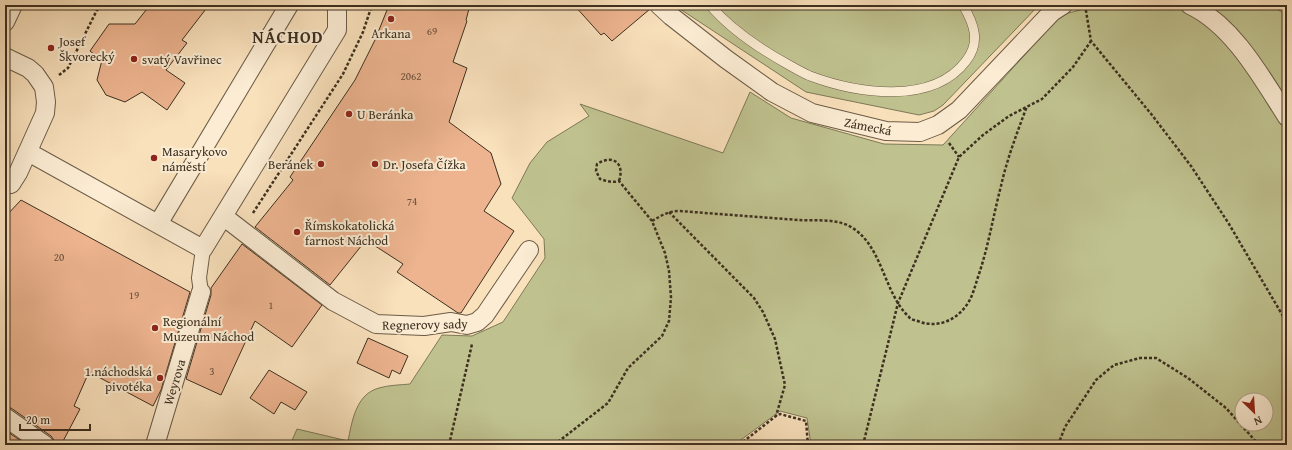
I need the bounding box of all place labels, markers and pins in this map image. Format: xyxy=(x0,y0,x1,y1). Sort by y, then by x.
marker: Arkana xyxy=(386,14,396,24)
place label: Arkana xyxy=(371,24,412,43)
place label: Josef Škvorecký xyxy=(57,32,115,66)
marker: Josef Škvorecký xyxy=(46,43,56,53)
place label: svatý Vavřinec xyxy=(142,50,222,69)
marker: svatý Vavřinec xyxy=(129,54,139,64)
place label: U Beránka xyxy=(357,105,414,124)
marker: U Beránka xyxy=(344,109,354,119)
place label: Masarykovo náměstí xyxy=(162,142,228,176)
marker: Masarykovo náměstí xyxy=(149,153,159,163)
place label: Beránek xyxy=(268,155,313,174)
place label: Dr. Josefa Čížka xyxy=(383,155,466,174)
marker: Beránek xyxy=(316,159,326,169)
marker: Dr. Josefa Čížka xyxy=(370,159,380,169)
place label: Římskokatolická farnost Náchod xyxy=(305,216,395,250)
marker: Římskokatolická farnost Náchod xyxy=(292,227,302,237)
place label: Regionální Muzeum Náchod xyxy=(163,312,254,346)
marker: Regionální Muzeum Náchod xyxy=(150,323,160,333)
place label: 1.náchodská pivotéka xyxy=(85,362,153,396)
marker: 1.náchodská pivotéka xyxy=(155,373,165,383)

